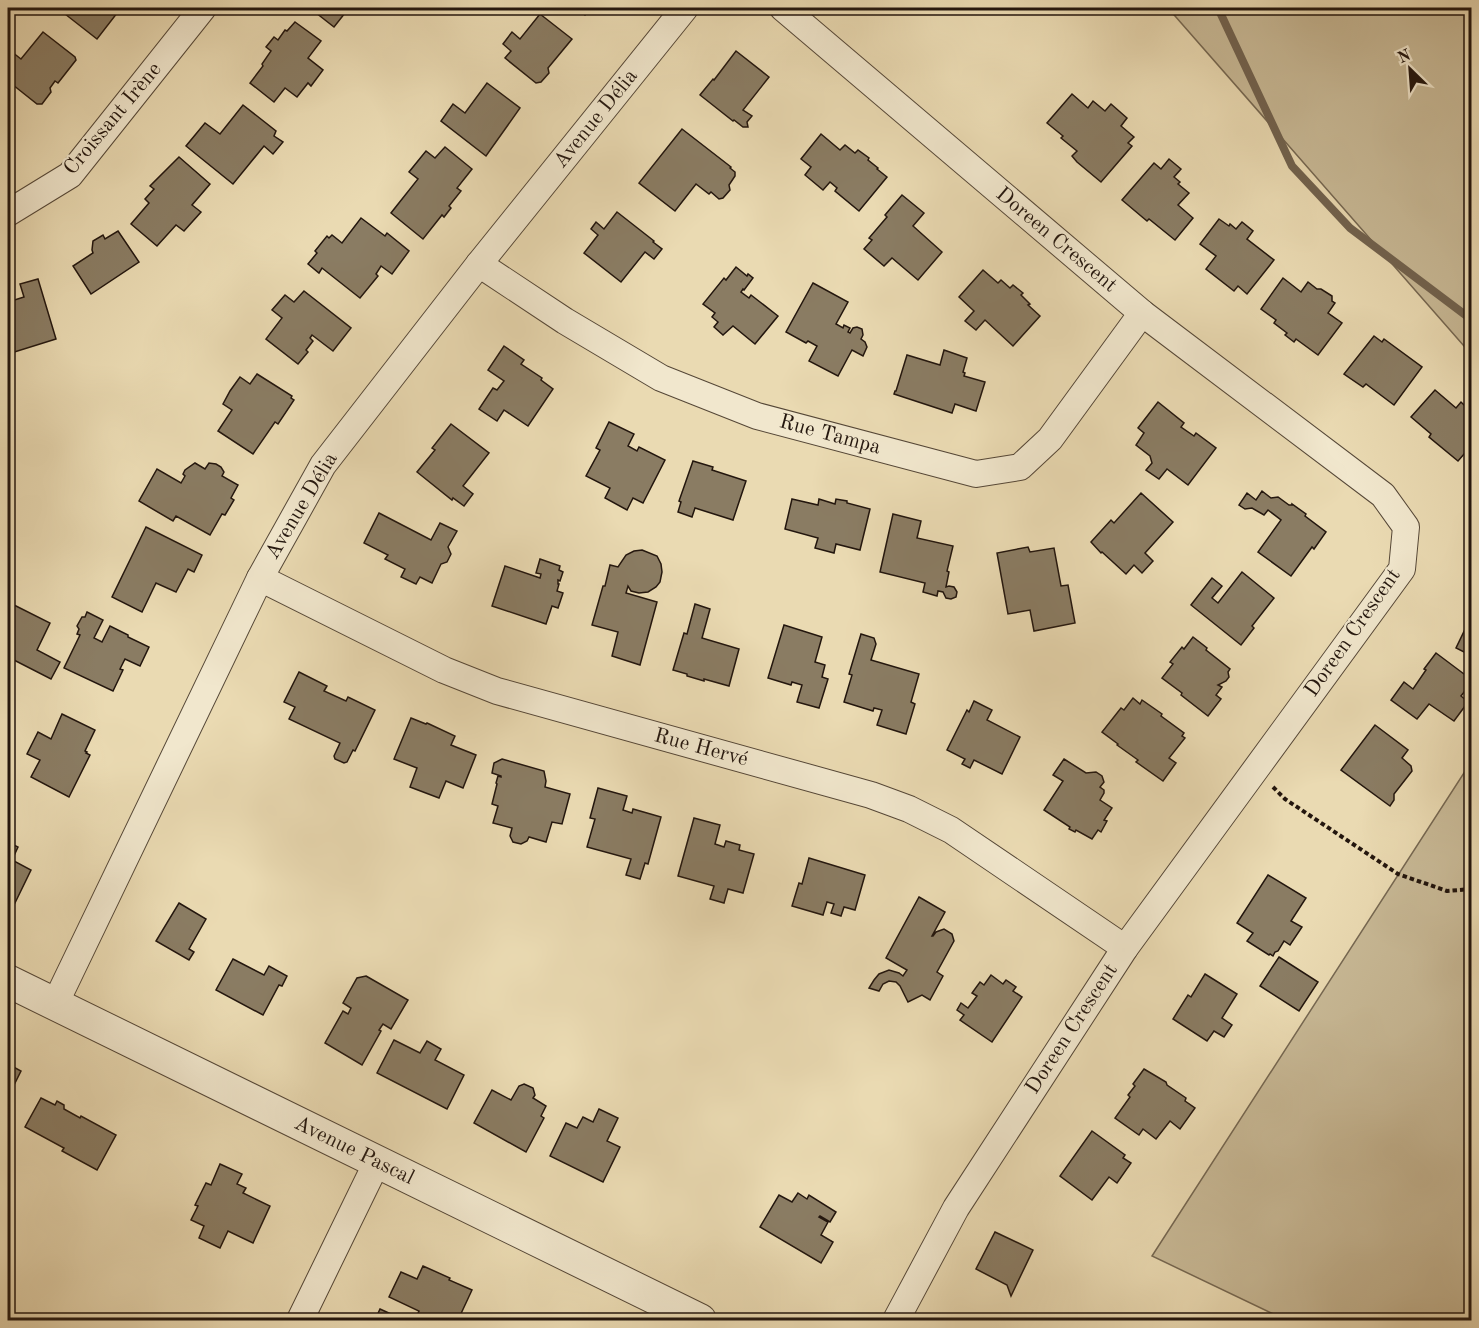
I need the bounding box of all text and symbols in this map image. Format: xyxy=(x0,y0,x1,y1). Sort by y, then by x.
north arrow xyxy=(1380,39,1440,99)
text: N xyxy=(1396,47,1414,67)
street label: Croissant Irène xyxy=(60,59,166,179)
street label: Avenue Délia xyxy=(550,66,642,172)
street label: Doreen Crescent xyxy=(991,183,1121,297)
street label: Rue Tampa xyxy=(777,411,883,459)
street label: Avenue Délia xyxy=(262,449,342,563)
street label: Doreen Crescent xyxy=(1301,565,1405,701)
street label: Rue Hervé xyxy=(652,725,750,771)
street label: Doreen Crescent xyxy=(1022,960,1122,1098)
street label: Avenue Pascal xyxy=(291,1113,418,1189)

